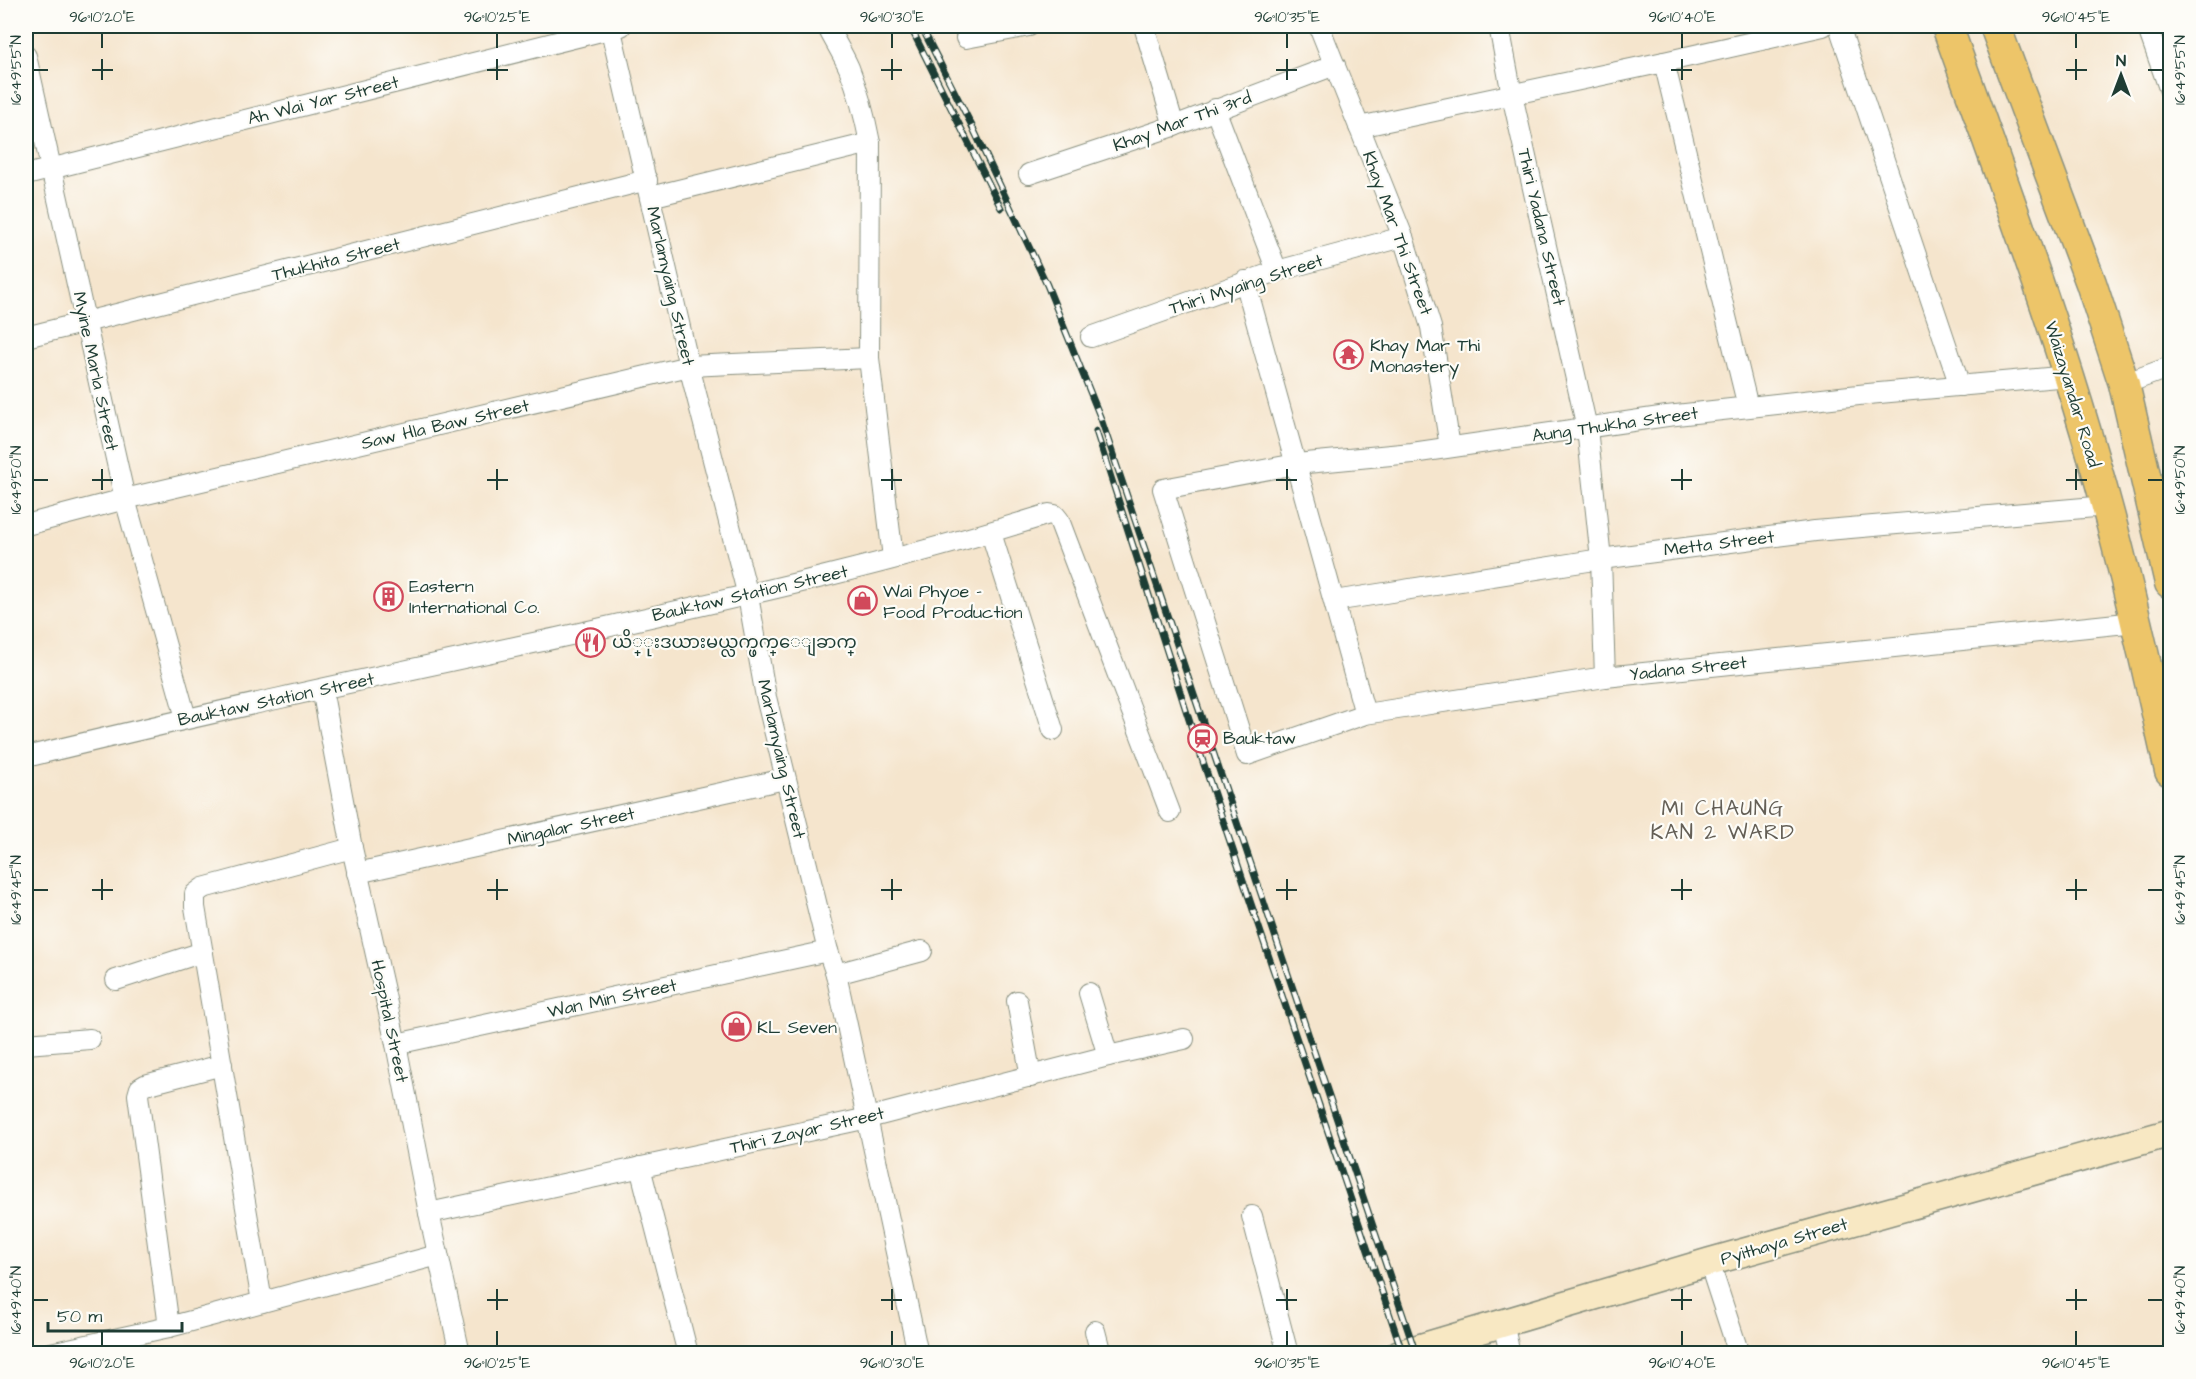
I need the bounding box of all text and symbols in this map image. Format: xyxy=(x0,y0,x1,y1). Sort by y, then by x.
text: 96°10'20"E xyxy=(69,7,135,28)
text: 96°10'25"E xyxy=(464,7,530,28)
text: 96°10'30"E xyxy=(860,7,924,28)
text: 96°10'35"E xyxy=(1254,7,1320,28)
text: 96°10'40"E xyxy=(1648,7,1716,28)
text: 96°10'45"E xyxy=(2042,7,2110,28)
text: 16°49'55"N xyxy=(6,35,27,105)
text: 16°49'55"N xyxy=(2170,35,2191,105)
north arrow xyxy=(2091,45,2151,105)
text: N xyxy=(2116,50,2126,72)
street label: Ah Wai Yar Street xyxy=(245,69,402,131)
street label: Khay Mar Thi 3rd xyxy=(1109,85,1255,159)
street label: Thiri Yadana Street xyxy=(1511,146,1572,309)
street label: Khay Mar Thi Street xyxy=(1355,148,1439,320)
street label: Marlamyaing Street xyxy=(639,204,701,369)
street label: Thukhita Street xyxy=(269,231,403,287)
street label: Thiri Myaing Street xyxy=(1166,248,1327,322)
street label: Myine Marla Street xyxy=(65,289,125,454)
street label: Waizayandar Road xyxy=(2037,318,2107,471)
place label: Khay Mar Thi Monastery xyxy=(1370,333,1480,380)
temple icon: Khay Mar Thi Monastery xyxy=(1333,339,1365,371)
street label: Saw Hla Baw Street xyxy=(359,393,532,456)
street label: Aung Thukha Street xyxy=(1530,400,1700,450)
text: 16°49'50"N xyxy=(6,446,27,514)
text: 16°49'50"N xyxy=(2170,446,2191,514)
street label: Metta Street xyxy=(1662,524,1776,563)
street label: Bauktaw Station Street xyxy=(650,559,851,628)
place label: Eastern International Co. xyxy=(409,574,540,620)
place label: Wai Phyoe - Food Production xyxy=(883,579,1023,625)
building icon: Eastern International Co. xyxy=(372,580,404,612)
shop icon: Wai Phyoe - Food Production xyxy=(846,585,878,617)
restaurant icon: ယိ္ုးဒယားမယ္လက္ဖက္ေျခာက္ xyxy=(575,626,607,658)
place label: ယိ္ုးဒယားမယ္လက္ဖက္ေျခာက္ xyxy=(612,628,857,657)
street label: Yadana Street xyxy=(1628,650,1749,687)
street label: Bauktaw Station Street xyxy=(176,666,377,733)
street label: Marlamyaing Street xyxy=(750,677,812,842)
station icon: Bauktaw xyxy=(1186,722,1218,754)
place label: Bauktaw xyxy=(1223,726,1296,751)
district label: MI CHAUNG KAN 2 WARD xyxy=(1651,794,1795,847)
street label: Mingalar Street xyxy=(505,801,638,853)
text: 16°49'45"N xyxy=(6,855,27,925)
text: 16°49'45"N xyxy=(2170,855,2191,925)
street label: Hospital Street xyxy=(364,957,415,1085)
street label: Wan Min Street xyxy=(545,972,680,1024)
shop icon: KL Seven xyxy=(720,1011,752,1043)
place label: KL Seven xyxy=(757,1015,837,1040)
street label: Thiri Zayar Street xyxy=(727,1100,888,1161)
street label: Pyithaya Street xyxy=(1718,1211,1852,1273)
text: 16°49'40"N xyxy=(6,1266,27,1334)
text: 16°49'40"N xyxy=(2170,1266,2191,1334)
scale bar xyxy=(48,1295,182,1333)
text: 50 m xyxy=(57,1304,102,1329)
text: 96°10'20"E xyxy=(69,1353,135,1374)
text: 96°10'25"E xyxy=(464,1353,530,1374)
text: 96°10'30"E xyxy=(860,1353,924,1374)
text: 96°10'35"E xyxy=(1254,1353,1320,1374)
text: 96°10'40"E xyxy=(1648,1353,1716,1374)
text: 96°10'45"E xyxy=(2042,1353,2110,1374)

